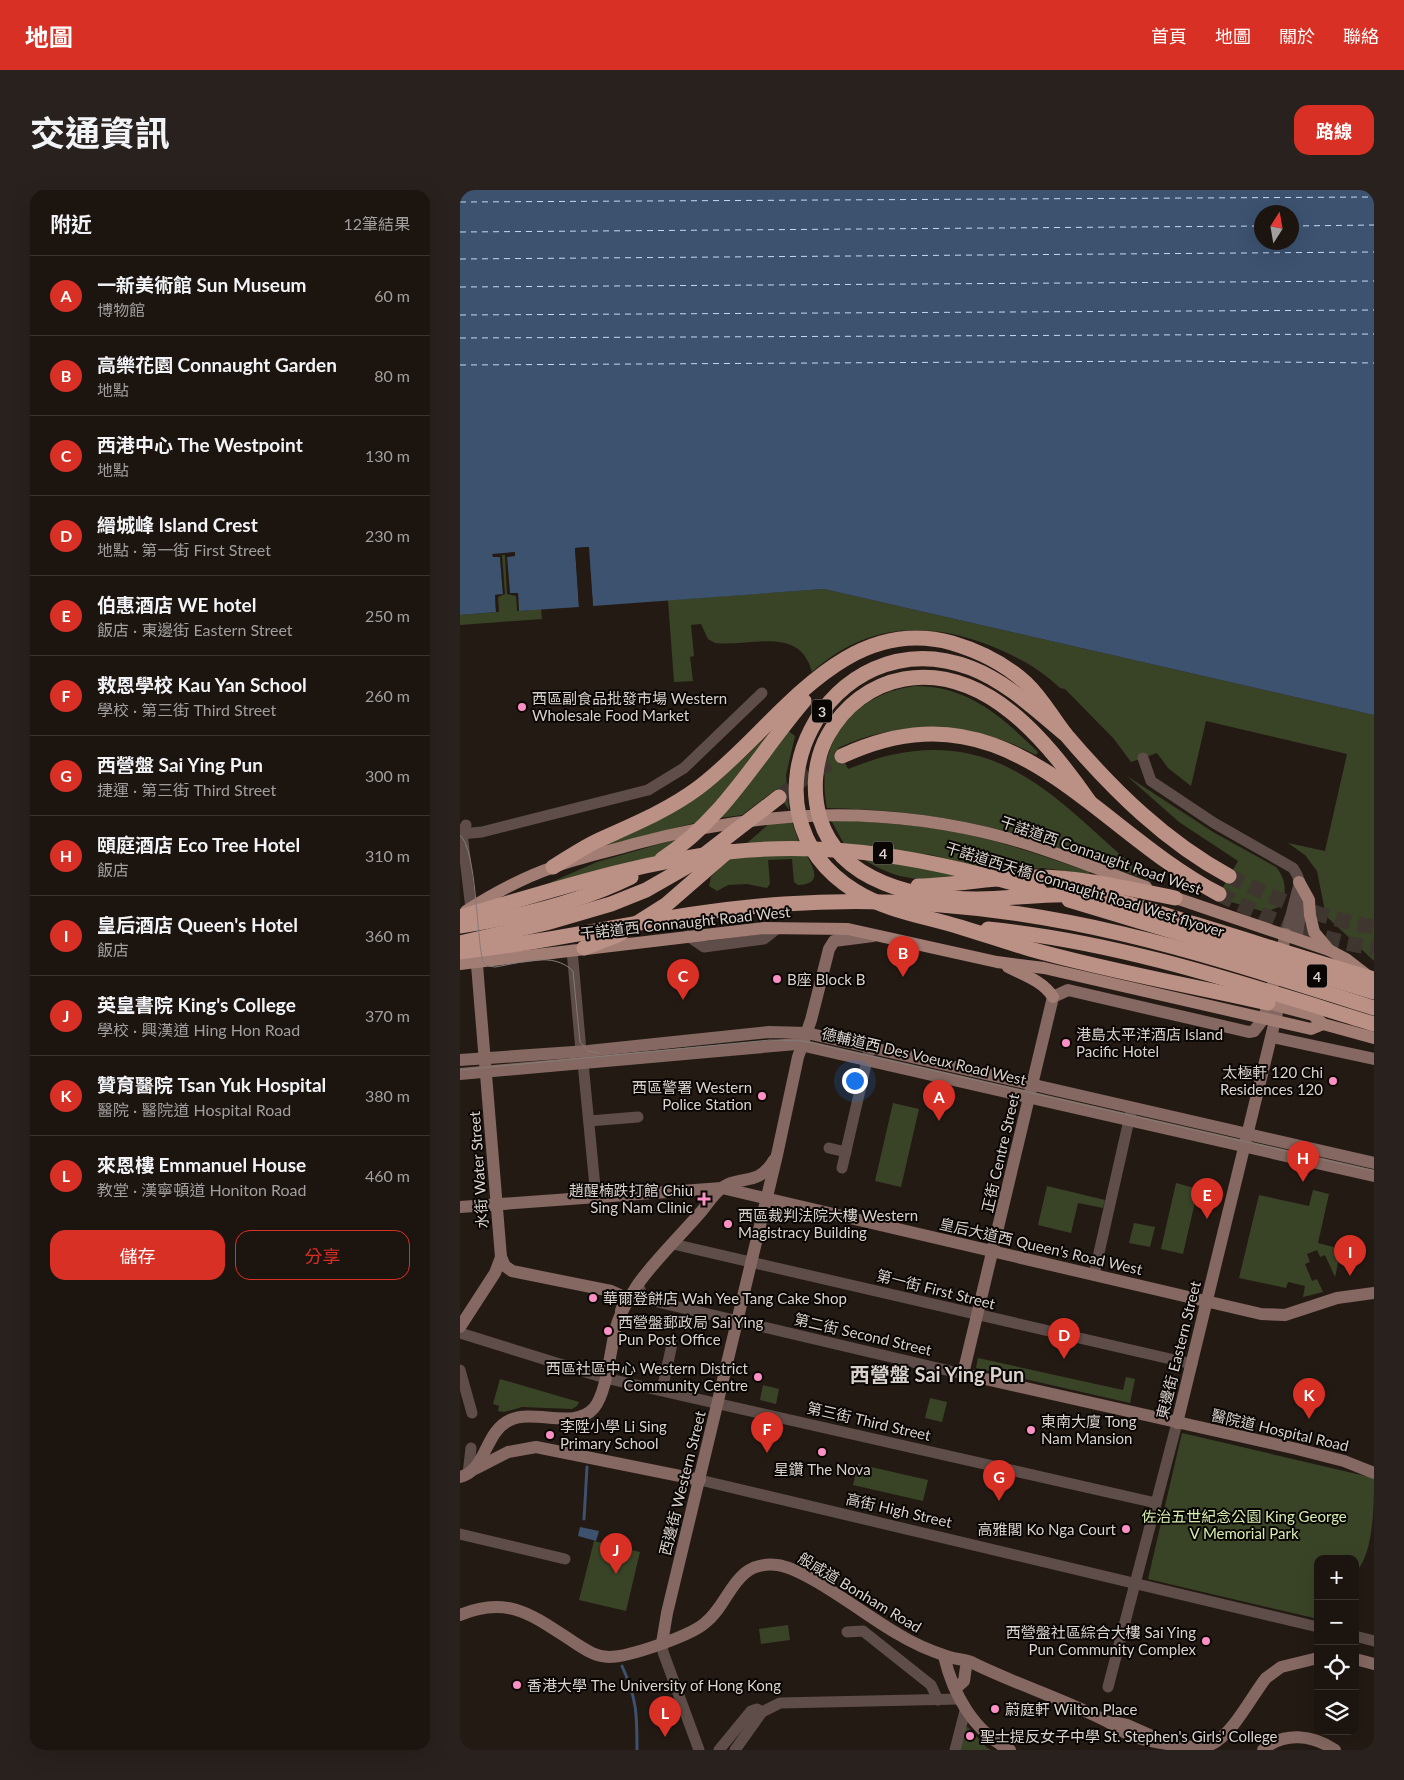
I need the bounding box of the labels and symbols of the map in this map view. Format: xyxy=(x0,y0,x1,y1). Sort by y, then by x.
north arrow xyxy=(1254,205,1299,250)
place label: 西區副食品批發市場 Western Wholesale Food Market xyxy=(532,689,727,724)
road number: 3 xyxy=(812,700,832,722)
marker: 西區副食品批發市場 Western Wholesale Food Market xyxy=(516,701,528,713)
street label: 干諾道西 Connaught Road West xyxy=(998,812,1204,898)
street label: 干諾道西天橋 Connaught Road West flyover xyxy=(943,838,1227,940)
road number: 4 xyxy=(873,841,893,864)
street label: 干諾道西 Connaught Road West xyxy=(579,902,792,942)
pin: B xyxy=(887,936,919,977)
pin: C xyxy=(667,959,699,1000)
road number: 4 xyxy=(1307,964,1327,988)
place label: B座 Block B xyxy=(787,970,865,988)
marker: B座 Block B xyxy=(771,973,783,985)
street label: 德輔道西 Des Voeux Road West xyxy=(820,1024,1029,1088)
place label: 港島太平洋酒店 Island Pacific Hotel xyxy=(1076,1025,1223,1060)
marker: 港島太平洋酒店 Island Pacific Hotel xyxy=(1060,1037,1072,1049)
place label: 太極軒 120 Chi Residences 120 xyxy=(1220,1063,1323,1098)
your location xyxy=(842,1068,868,1094)
marker: 太極軒 120 Chi Residences 120 xyxy=(1327,1075,1339,1087)
place label: 西區警署 Western Police Station xyxy=(632,1078,752,1113)
pin: A xyxy=(923,1080,955,1121)
marker: 西區警署 Western Police Station xyxy=(756,1090,768,1102)
street label: 正街 Centre Street xyxy=(978,1091,1023,1214)
street label: 水街 Water Street xyxy=(465,1110,491,1229)
pin: H xyxy=(1287,1141,1319,1182)
pin: E xyxy=(1191,1178,1223,1219)
place label: 趙醒楠跌打館 Chiu Sing Nam Clinic xyxy=(569,1181,693,1216)
marker: 趙醒楠跌打館 Chiu Sing Nam Clinic xyxy=(697,1192,711,1206)
place label: 西區裁判法院大樓 Western Magistracy Building xyxy=(738,1206,918,1241)
street label: 皇后大道西 Queen's Road West xyxy=(938,1214,1145,1278)
marker: 西區裁判法院大樓 Western Magistracy Building xyxy=(722,1218,734,1230)
pin: I xyxy=(1334,1235,1366,1276)
street label: 第一街 First Street xyxy=(875,1266,998,1313)
street label: 東邊街 Eastern Street xyxy=(1152,1278,1204,1421)
place label: 華爾登餅店 Wah Yee Tang Cake Shop xyxy=(603,1289,847,1307)
marker: 華爾登餅店 Wah Yee Tang Cake Shop xyxy=(587,1292,599,1304)
street label: 第二街 Second Street xyxy=(793,1309,934,1359)
place label: 西營盤郵政局 Sai Ying Pun Post Office xyxy=(618,1313,764,1348)
pin: D xyxy=(1048,1318,1080,1359)
marker: 西營盤郵政局 Sai Ying Pun Post Office xyxy=(602,1325,614,1337)
place label: 西區社區中心 Western District Community Centre xyxy=(546,1359,749,1394)
district label: 西營盤 Sai Ying Pun xyxy=(850,1362,1024,1386)
marker: 西區社區中心 Western District Community Centre xyxy=(752,1371,764,1383)
pin: K xyxy=(1293,1378,1325,1419)
street label: 第三街 Third Street xyxy=(805,1398,933,1444)
street label: 醫院道 Hospital Road xyxy=(1209,1405,1351,1455)
street label: 西邊街 Western Street xyxy=(655,1408,709,1557)
pin: F xyxy=(751,1412,783,1453)
place label: 東南大廈 Tong Nam Mansion xyxy=(1041,1412,1137,1447)
place label: 李陞小學 Li Sing Primary School xyxy=(560,1417,667,1452)
marker: 東南大廈 Tong Nam Mansion xyxy=(1025,1424,1037,1436)
marker: 李陞小學 Li Sing Primary School xyxy=(544,1429,556,1441)
marker: 星鑽 The Nova xyxy=(816,1446,828,1458)
place label: 星鑽 The Nova xyxy=(773,1460,871,1478)
pin: G xyxy=(983,1460,1015,1501)
street label: 高街 High Street xyxy=(844,1489,954,1531)
park label: 佐治五世紀念公園 King George V Memorial Park xyxy=(1141,1507,1347,1542)
place label: 高雅閣 Ko Nga Court xyxy=(978,1520,1117,1538)
marker: 高雅閣 Ko Nga Court xyxy=(1120,1523,1132,1535)
pin: J xyxy=(600,1533,632,1574)
street label: 般咸道 Bonham Road xyxy=(795,1548,925,1636)
place label: 西營盤社區綜合大樓 Sai Ying Pun Community Complex xyxy=(1006,1623,1197,1658)
marker: 西營盤社區綜合大樓 Sai Ying Pun Community Complex xyxy=(1200,1635,1212,1647)
place label: 香港大學 The University of Hong Kong xyxy=(527,1676,781,1694)
marker: 香港大學 The University of Hong Kong xyxy=(511,1679,523,1691)
pin: L xyxy=(649,1696,681,1737)
place label: 蔚庭軒 Wilton Place xyxy=(1005,1700,1137,1718)
marker: 蔚庭軒 Wilton Place xyxy=(989,1703,1001,1715)
place label: 聖士提反女子中學 St. Stephen's Girls' College xyxy=(980,1727,1278,1745)
marker: 聖士提反女子中學 St. Stephen's Girls' College xyxy=(964,1730,976,1742)

